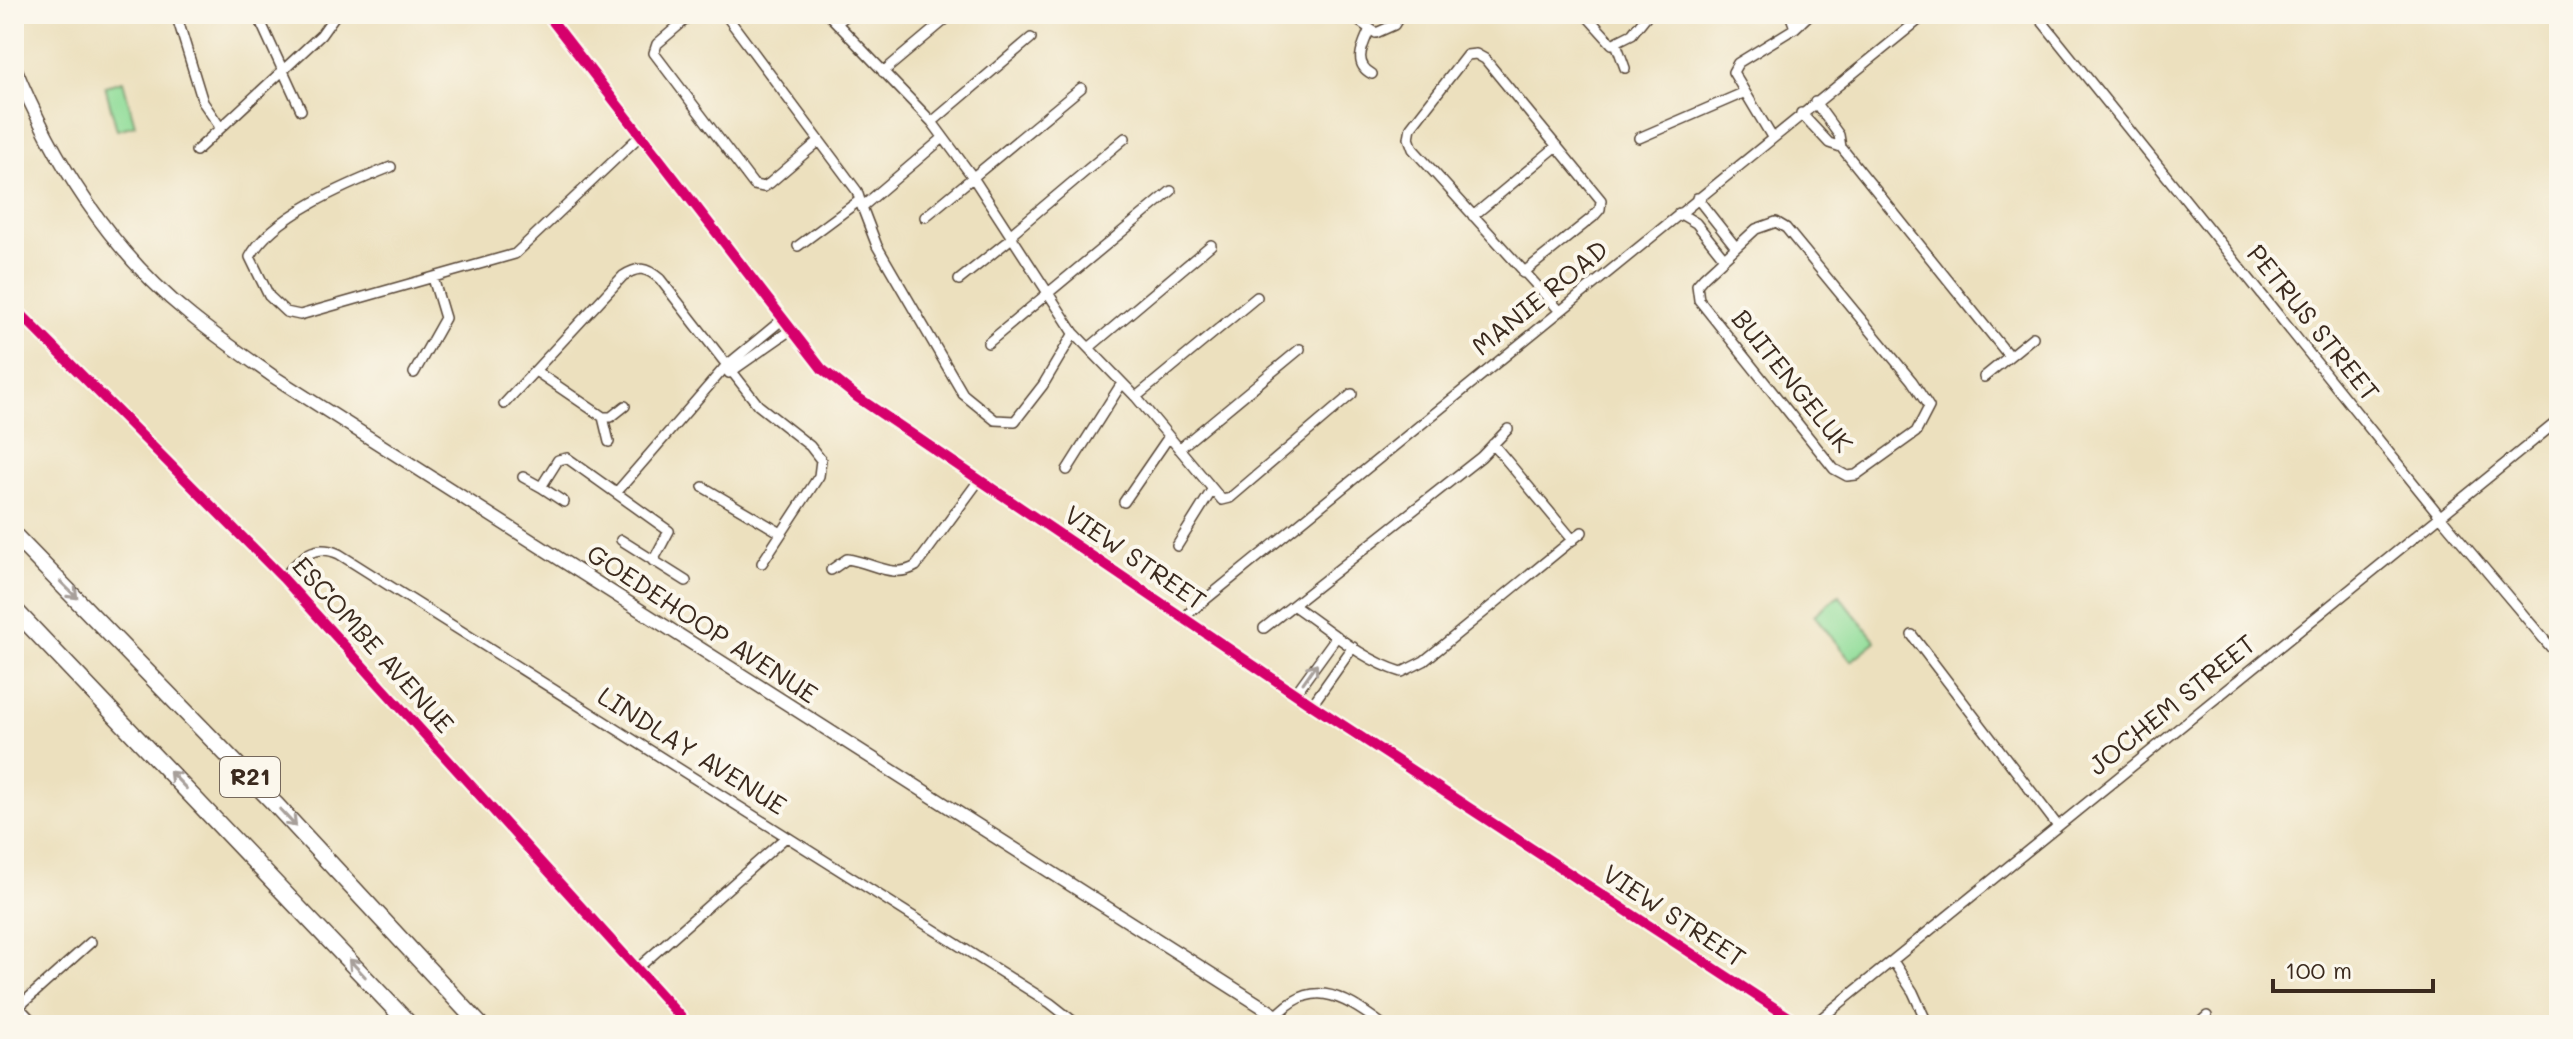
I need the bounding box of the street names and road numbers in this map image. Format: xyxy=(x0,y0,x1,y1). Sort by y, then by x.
street label: MANIE ROAD xyxy=(1464,232,1614,363)
street label: PETRUS STREET xyxy=(2240,237,2387,408)
street label: BUITENGELUK xyxy=(1725,302,1861,459)
street label: VIEW STREET xyxy=(1058,497,1213,617)
street label: GOEDEHOOP AVENUE xyxy=(581,536,824,711)
street label: ESCOMBE AVENUE xyxy=(286,549,462,740)
street label: JOCHEM STREET xyxy=(2081,626,2262,782)
street label: LINDLAY AVENUE xyxy=(592,678,793,822)
road number: R21 xyxy=(220,757,280,797)
street label: VIEW STREET xyxy=(1596,856,1753,974)

